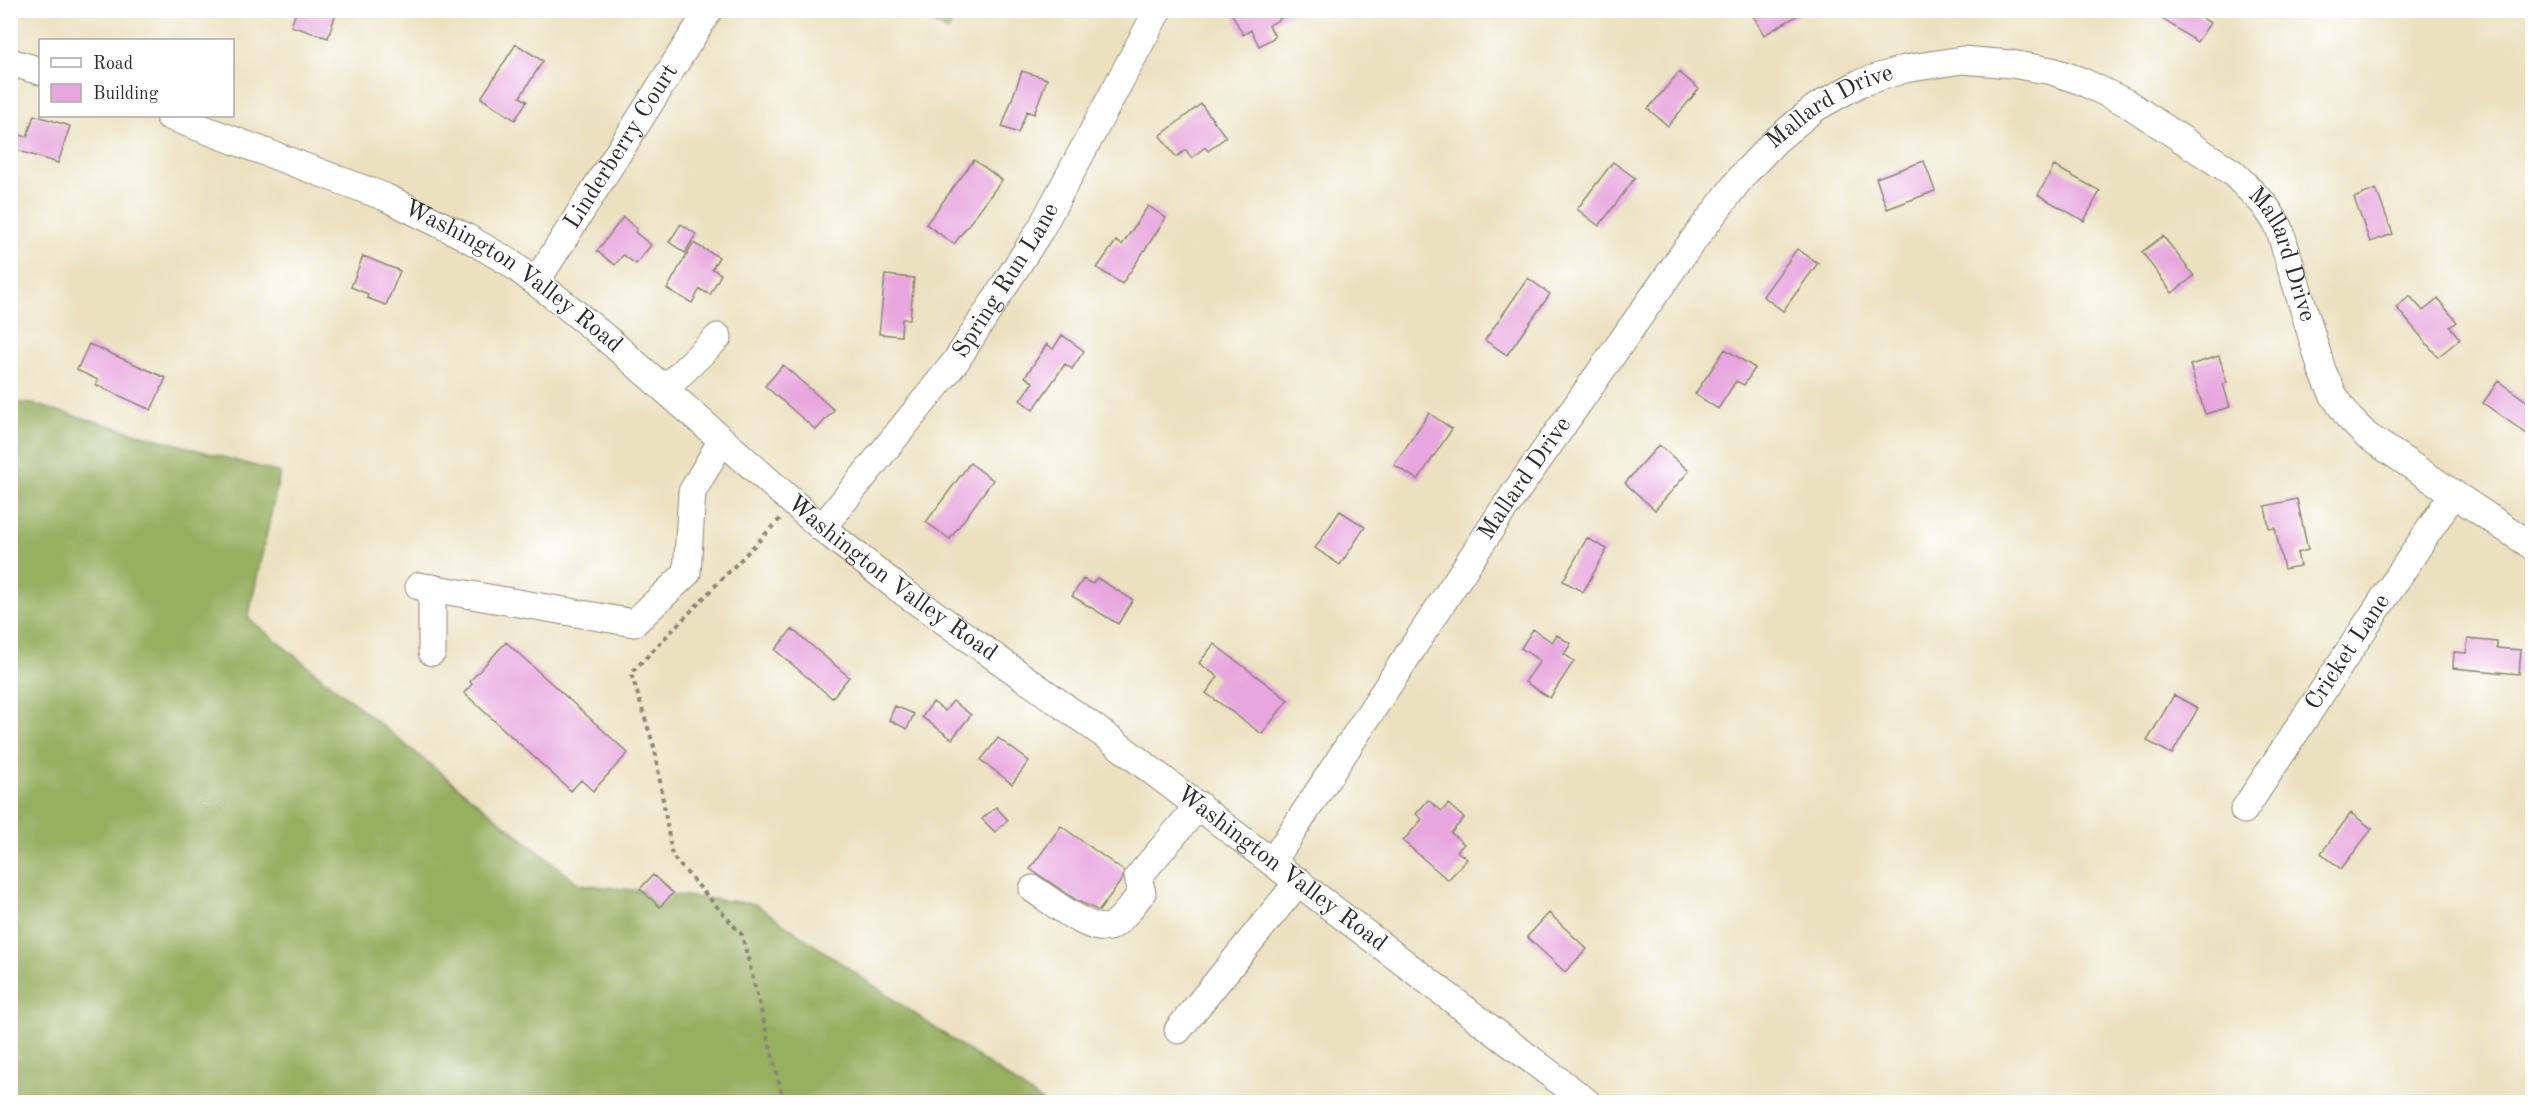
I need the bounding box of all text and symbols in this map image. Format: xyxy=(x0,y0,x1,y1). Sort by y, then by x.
legend xyxy=(39,39,234,117)
text: Road xyxy=(93,55,133,73)
street label: Linderberry Court xyxy=(561,60,683,234)
street label: Mallard Drive xyxy=(1762,61,1896,154)
text: Building xyxy=(93,85,159,103)
street label: Mallard Drive xyxy=(2243,183,2319,325)
street label: Washington Valley Road xyxy=(400,196,626,358)
street label: Spring Run Lane xyxy=(949,199,1064,363)
street label: Mallard Drive xyxy=(1475,413,1576,545)
street label: Washington Valley Road xyxy=(782,491,1001,666)
street label: Cricket Lane xyxy=(2301,590,2395,715)
street label: Washington Valley Road xyxy=(1172,782,1391,957)

